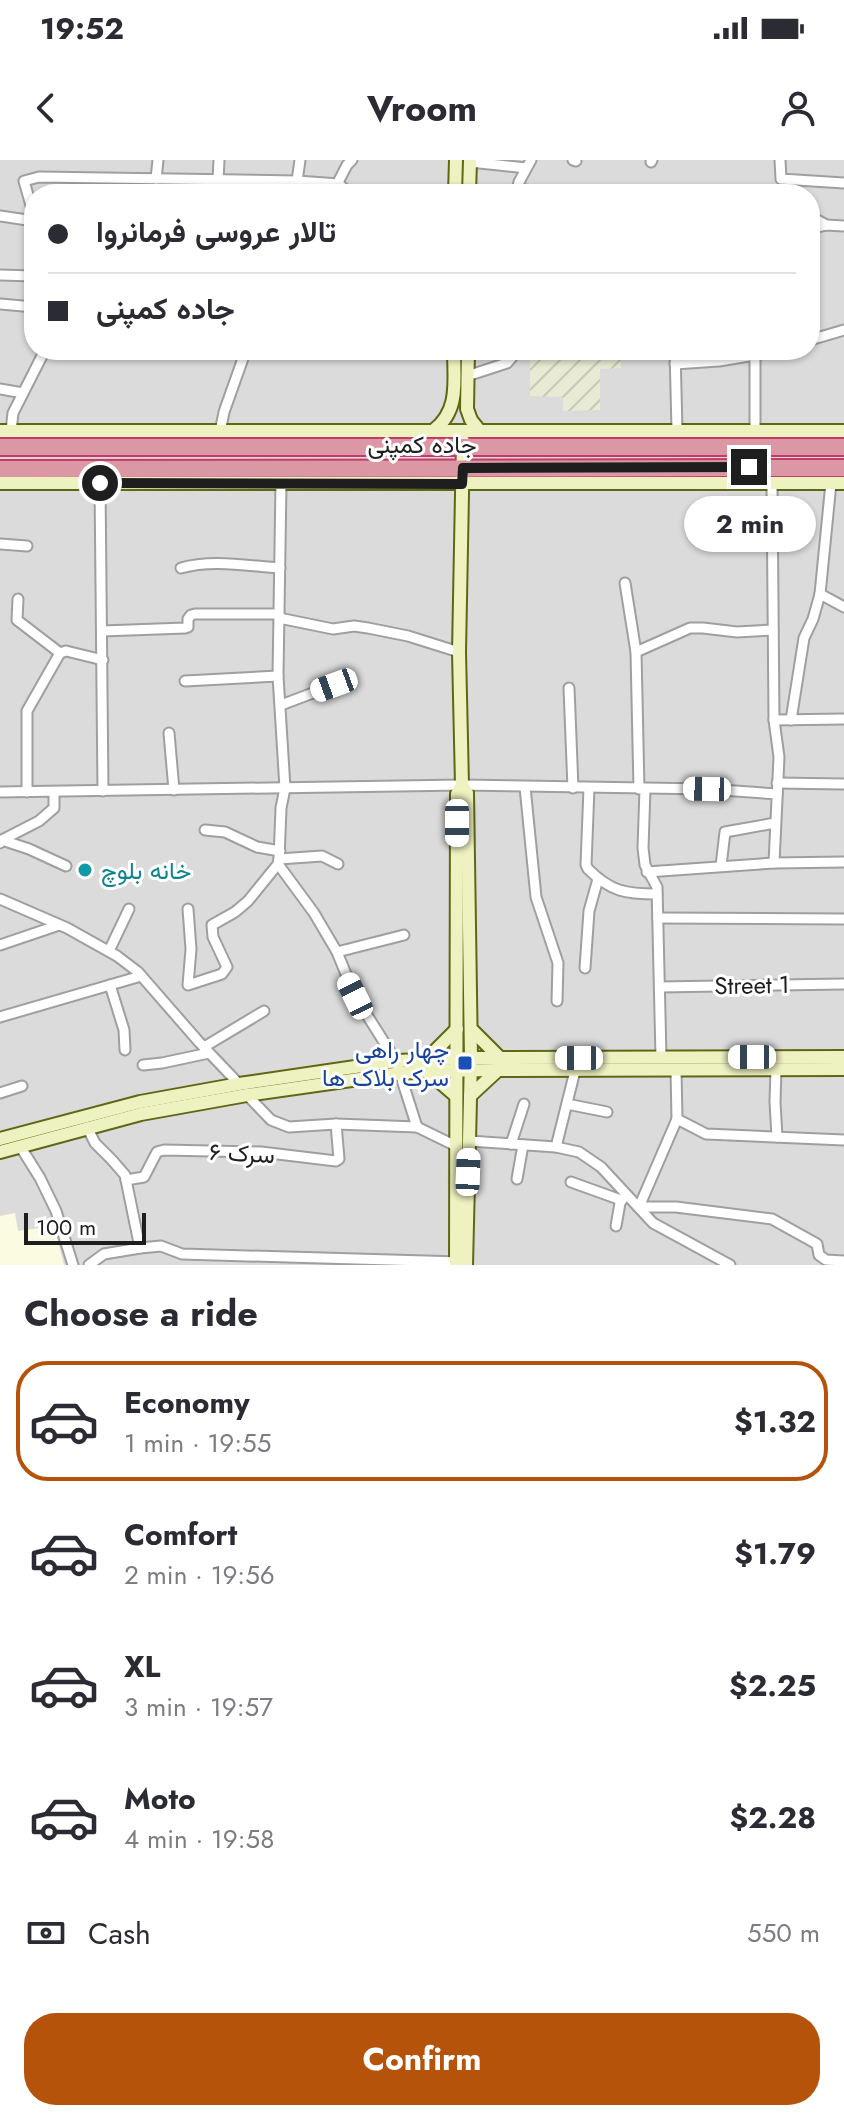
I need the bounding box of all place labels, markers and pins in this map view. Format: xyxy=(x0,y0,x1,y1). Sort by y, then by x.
place label: خانه بلوچ xyxy=(101,853,191,888)
marker: خانه بلوچ xyxy=(76,861,94,879)
place label: چهار راهی سرک بلاک ها xyxy=(322,1032,449,1095)
marker: چهار راهی سرک بلاک ها xyxy=(456,1054,474,1072)

